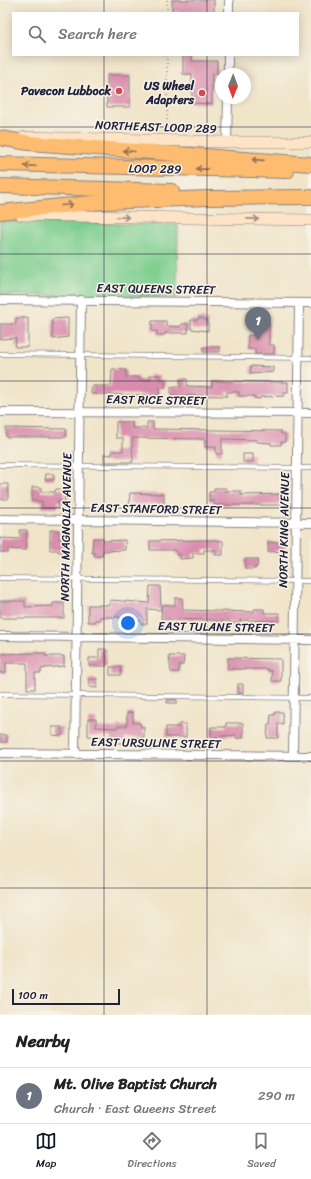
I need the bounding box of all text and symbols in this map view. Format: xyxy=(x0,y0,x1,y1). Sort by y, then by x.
search box xyxy=(12,12,299,56)
text: Search here xyxy=(58,21,137,47)
icon: search xyxy=(26,23,48,45)
north arrow xyxy=(215,68,251,104)
place label: US Wheel Adapters xyxy=(144,75,195,111)
place label: Pavecon Lubbock xyxy=(21,80,112,102)
marker: Pavecon Lubbock xyxy=(114,86,124,96)
marker: US Wheel Adapters xyxy=(197,88,207,98)
street label: NORTHEAST LOOP 289 xyxy=(95,114,217,140)
one-way arrow xyxy=(123,147,136,154)
one-way arrow xyxy=(252,156,265,163)
street label: LOOP 289 xyxy=(128,158,182,180)
one-way arrow xyxy=(24,162,37,170)
one-way arrow xyxy=(196,166,209,173)
one-way arrow xyxy=(60,202,73,209)
one-way arrow xyxy=(116,213,129,221)
one-way arrow xyxy=(246,215,259,223)
street label: EAST QUEENS STREET xyxy=(96,277,217,301)
pin: 1 xyxy=(245,307,271,340)
street label: EAST RICE STREET xyxy=(106,388,207,412)
street label: NORTH MAGNOLIA AVENUE xyxy=(54,451,78,601)
street label: NORTH KING AVENUE xyxy=(272,471,296,588)
street label: EAST STANFORD STREET xyxy=(90,497,223,521)
your location xyxy=(118,613,138,633)
street label: EAST TULANE STREET xyxy=(158,615,275,639)
street label: EAST URSULINE STREET xyxy=(91,731,223,755)
text: 100 m xyxy=(18,986,48,1005)
scale bar xyxy=(12,987,120,1006)
text: Nearby xyxy=(16,1026,70,1056)
text: Mt. Olive Baptist Church xyxy=(54,1071,217,1097)
text: 1 xyxy=(26,1084,32,1107)
text: 290 m xyxy=(258,1084,295,1107)
text: Church · East Queens Street xyxy=(54,1097,217,1120)
tab: Map xyxy=(35,1130,57,1173)
tab: Directions xyxy=(127,1130,177,1173)
tab: Saved xyxy=(247,1130,276,1173)

